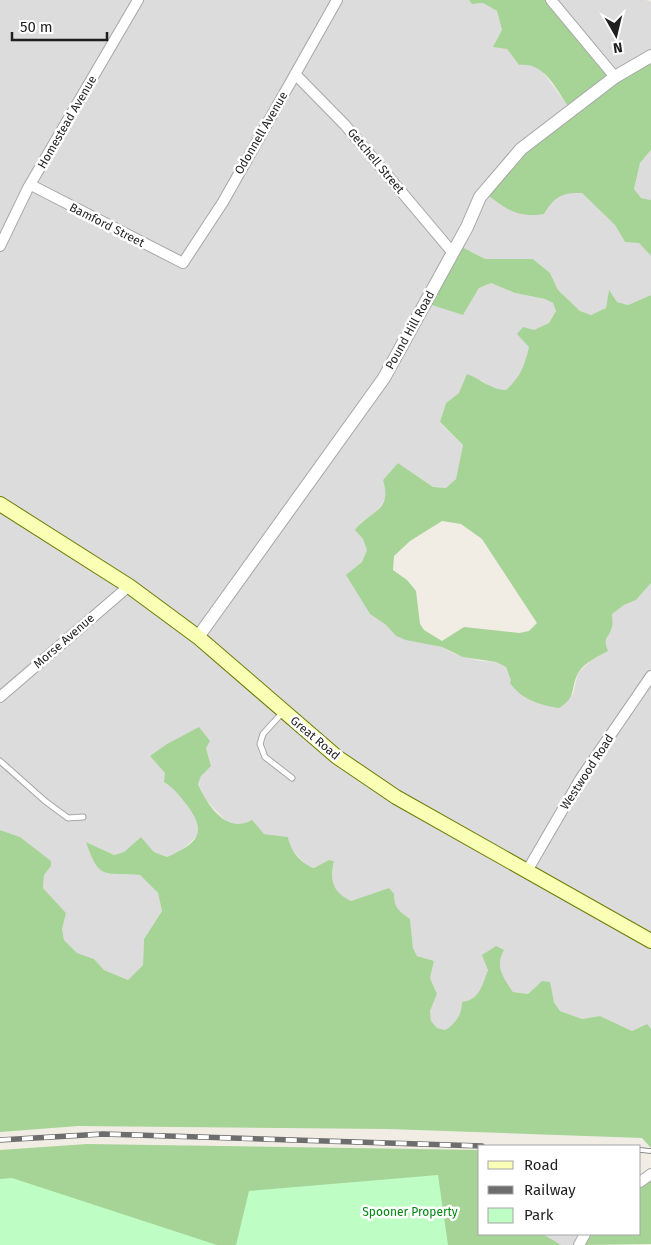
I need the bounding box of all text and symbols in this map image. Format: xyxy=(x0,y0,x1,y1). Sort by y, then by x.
scale bar xyxy=(12,10,108,42)
north arrow xyxy=(591,10,641,60)
text: 50 m xyxy=(20,18,53,36)
text: N xyxy=(612,38,624,56)
street label: Homestead Avenue xyxy=(35,73,99,171)
street label: Odonnell Avenue xyxy=(232,89,290,177)
street label: Getchell Street xyxy=(345,126,408,197)
street label: Bamford Street xyxy=(67,200,147,250)
street label: Pound Hill Road xyxy=(383,288,437,372)
street label: Morse Avenue xyxy=(31,611,97,671)
street label: Great Road xyxy=(288,713,342,763)
street label: Westwood Road xyxy=(557,732,617,812)
legend xyxy=(478,1145,641,1235)
text: Road xyxy=(524,1156,559,1174)
text: Railway xyxy=(524,1181,576,1199)
park label: Spooner Property xyxy=(362,1205,458,1219)
text: Park xyxy=(524,1206,554,1224)

